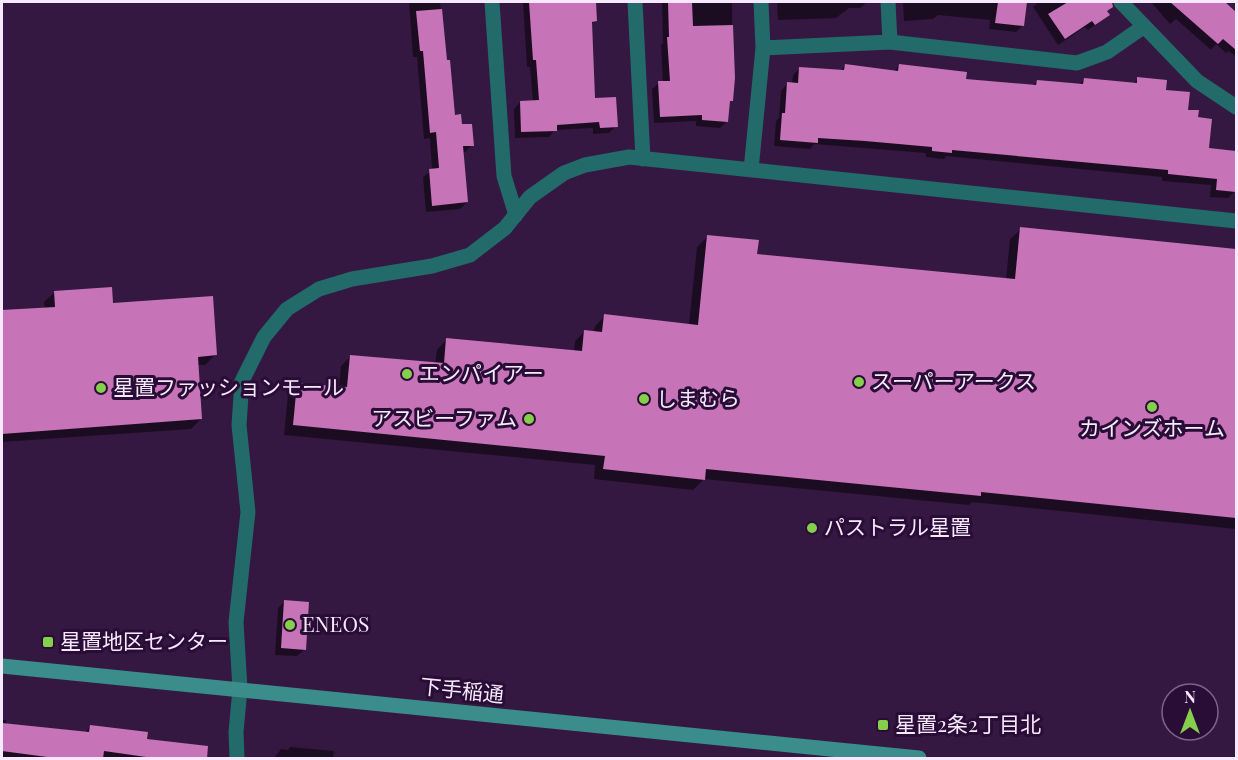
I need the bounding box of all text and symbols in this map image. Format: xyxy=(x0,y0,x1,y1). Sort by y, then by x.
place label: エンパイアー xyxy=(419,358,544,386)
place label: スーパーアークス xyxy=(871,366,1036,394)
marker: エンパイアー xyxy=(400,367,414,381)
place label: 星置ファッションモール xyxy=(113,372,344,400)
marker: スーパーアークス xyxy=(852,375,866,389)
marker: 星置ファッションモール xyxy=(94,381,108,395)
place label: しまむら xyxy=(656,383,740,411)
marker: しまむら xyxy=(637,392,651,406)
marker: カインズホーム xyxy=(1145,400,1159,414)
place label: アスビーファム xyxy=(371,403,517,431)
marker: アスビーファム xyxy=(522,412,536,426)
place label: カインズホーム xyxy=(1079,413,1225,441)
place label: パストラル星置 xyxy=(824,512,971,540)
marker: パストラル星置 xyxy=(805,521,819,535)
place label: ENEOS xyxy=(302,609,369,637)
marker: ENEOS xyxy=(283,618,297,632)
place label: 星置地区センター xyxy=(60,626,228,654)
marker: 星置地区センター xyxy=(41,635,55,649)
street label: 下手稲通 xyxy=(419,671,505,707)
north arrow xyxy=(1160,682,1220,742)
text: N xyxy=(1184,686,1196,707)
place label: 星置2条2丁目北 xyxy=(895,709,1041,737)
marker: 星置2条2丁目北 xyxy=(876,718,890,732)

